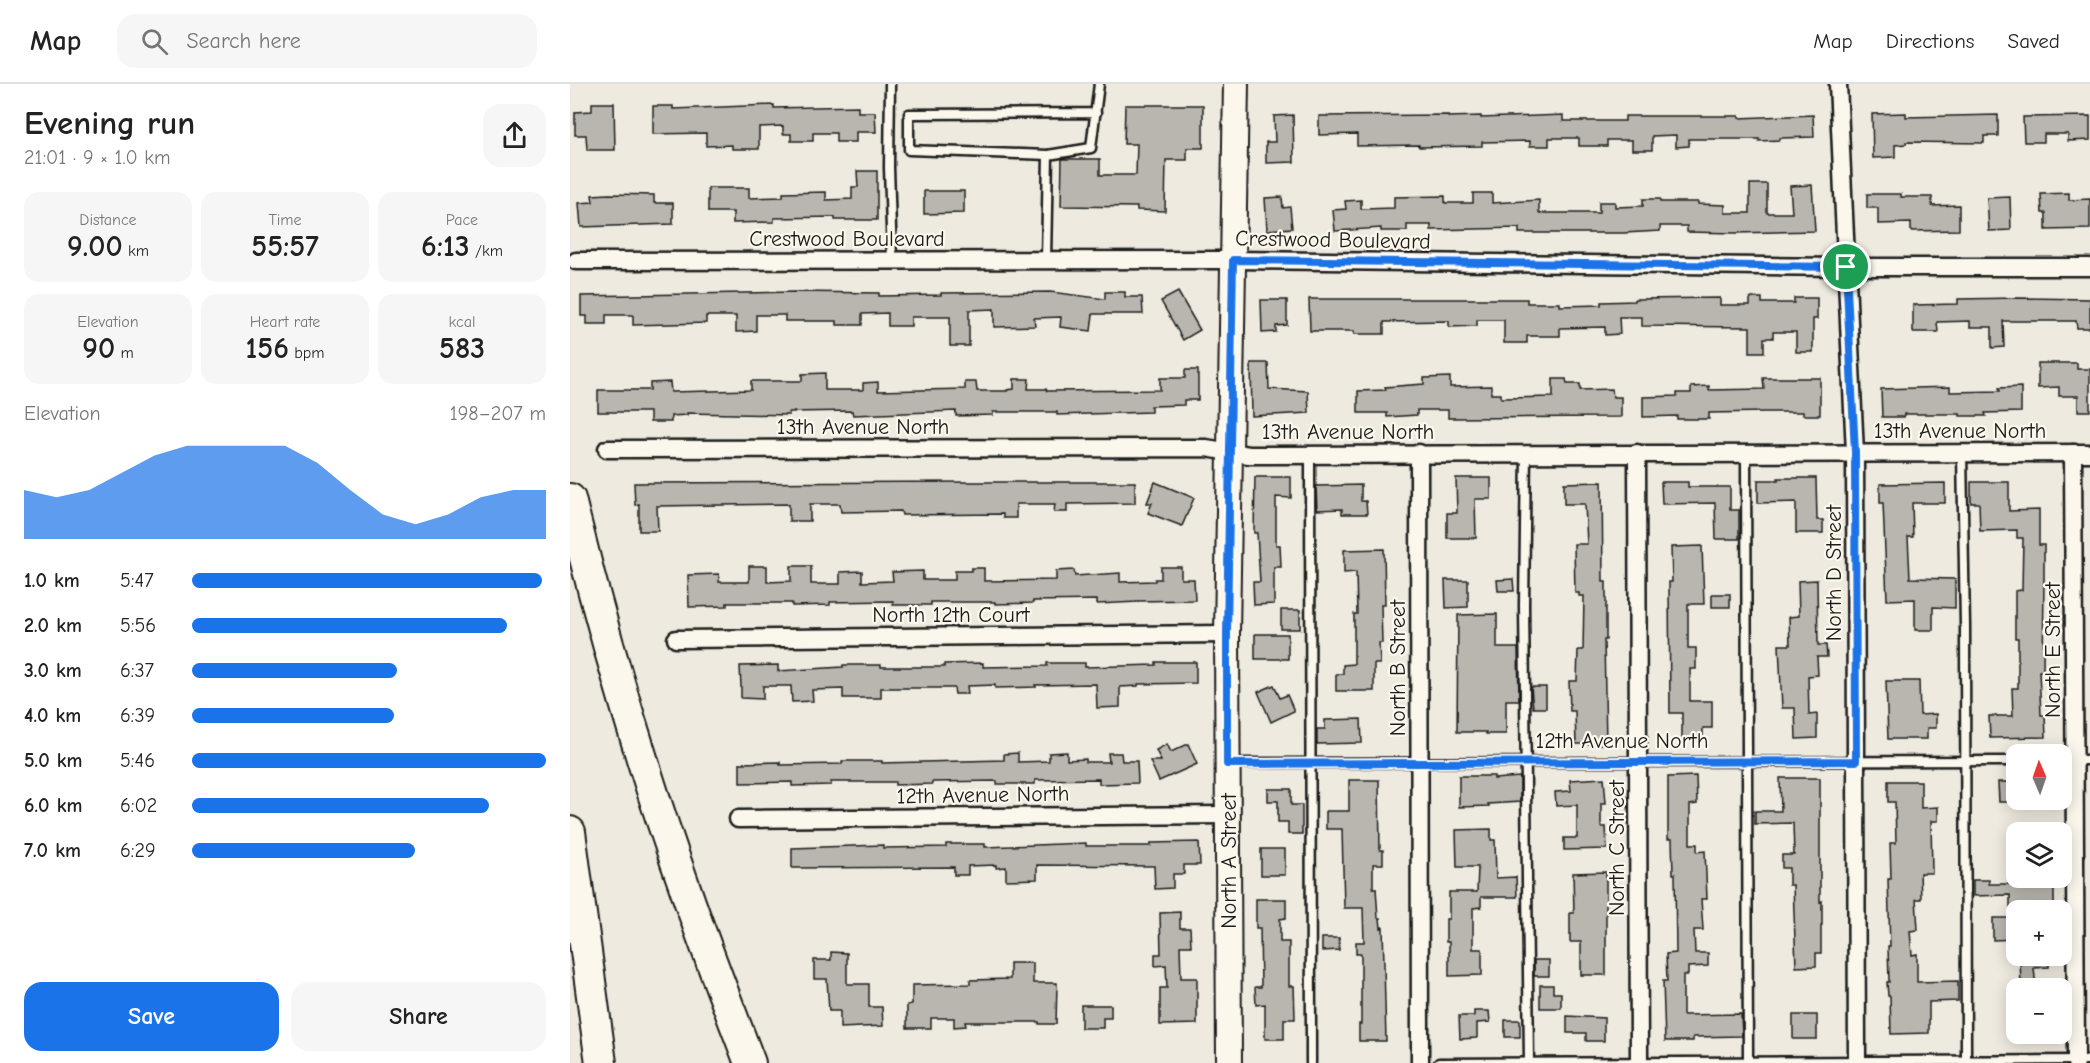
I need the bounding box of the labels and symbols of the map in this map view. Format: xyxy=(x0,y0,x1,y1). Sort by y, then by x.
street label: Crestwood Boulevard xyxy=(1235,225,1431,255)
street label: Crestwood Boulevard xyxy=(749,226,945,252)
pin xyxy=(1820,241,1871,292)
street label: 13th Avenue North xyxy=(777,414,949,440)
street label: 13th Avenue North xyxy=(1874,418,2046,444)
street label: 13th Avenue North xyxy=(1262,419,1434,445)
street label: North D Street xyxy=(1821,504,1847,641)
street label: North E Street xyxy=(2040,581,2066,718)
street label: North B Street xyxy=(1385,599,1411,736)
street label: North 12th Court xyxy=(872,602,1030,628)
street label: 12th Avenue North xyxy=(1536,728,1708,754)
north arrow xyxy=(2006,744,2072,810)
street label: North C Street xyxy=(1604,779,1630,916)
street label: 12th Avenue North xyxy=(896,780,1070,810)
street label: North A Street xyxy=(1216,793,1242,929)

